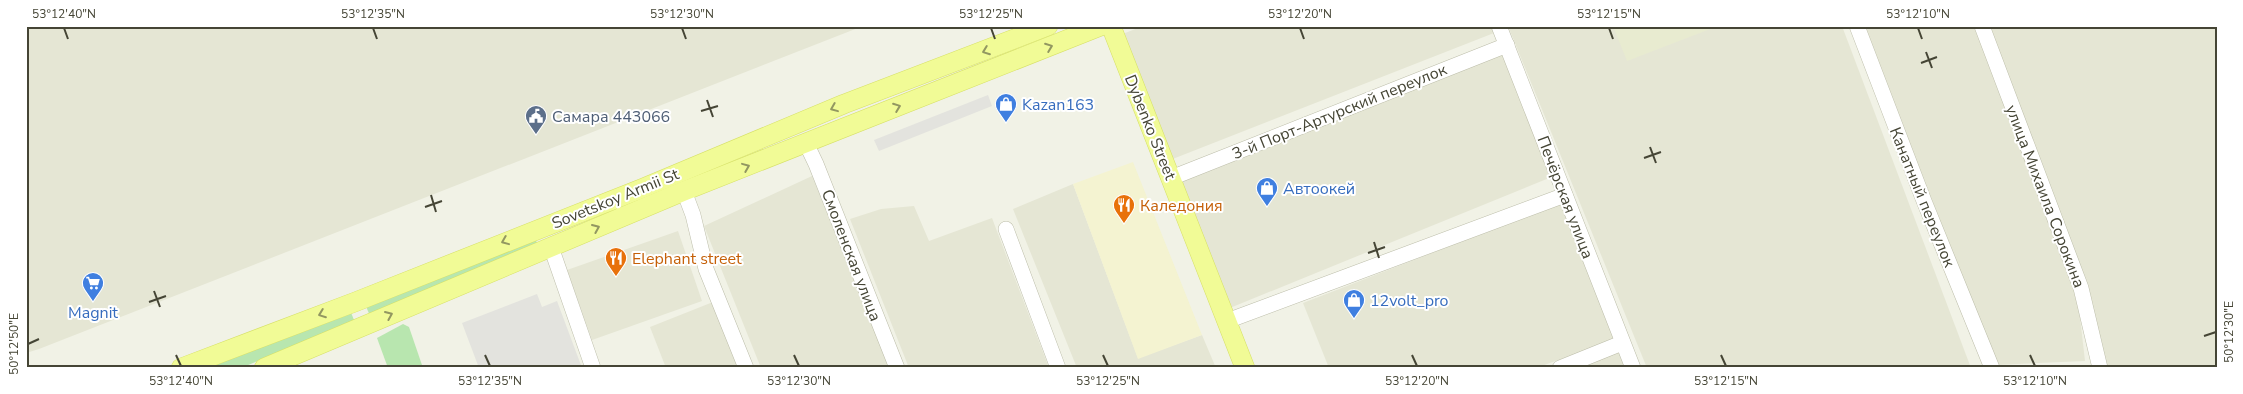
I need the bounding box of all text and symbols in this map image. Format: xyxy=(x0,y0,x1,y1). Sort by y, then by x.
text: 53°12'40"N xyxy=(32,6,96,22)
text: 53°12'35"N xyxy=(341,6,405,22)
text: 53°12'30"N xyxy=(650,6,714,22)
text: 53°12'25"N xyxy=(959,6,1023,22)
text: 53°12'20"N xyxy=(1268,6,1332,22)
text: 53°12'15"N xyxy=(1577,6,1641,22)
text: 53°12'10"N xyxy=(1886,6,1950,22)
one-way arrow xyxy=(1044,43,1053,53)
one-way arrow xyxy=(982,44,991,55)
street label: 3-й Порт-Артурский переулок xyxy=(1229,58,1451,165)
street label: Dybenko Street xyxy=(1119,72,1181,184)
shop icon: Kazan163 xyxy=(994,92,1018,123)
place label: Kazan163 xyxy=(1022,94,1094,116)
one-way arrow xyxy=(830,102,839,113)
one-way arrow xyxy=(893,102,901,112)
street label: улица Михаила Сорокина xyxy=(2000,102,2090,291)
public building icon: Самара 443066 xyxy=(524,104,548,135)
place label: Самара 443066 xyxy=(552,106,670,128)
street label: Канатный переулок xyxy=(1884,124,1960,271)
street label: Печёрская улица xyxy=(1532,133,1599,262)
one-way arrow xyxy=(742,162,750,172)
street label: Sovetskoy Armii St xyxy=(548,163,683,235)
shop icon: Автоокей xyxy=(1255,176,1279,207)
place label: Автоокей xyxy=(1283,178,1355,200)
street label: Смоленская улица xyxy=(816,186,886,324)
restaurant icon: Каледония xyxy=(1112,193,1136,224)
place label: Каледония xyxy=(1140,195,1223,217)
one-way arrow xyxy=(591,224,600,235)
one-way arrow xyxy=(501,235,510,246)
restaurant icon: Elephant street xyxy=(604,246,628,277)
place label: Elephant street xyxy=(632,248,742,270)
supermarket icon: Magnit xyxy=(81,271,105,302)
shop icon: 12volt_pro xyxy=(1342,288,1366,319)
place label: 12volt_pro xyxy=(1370,290,1449,312)
text: 50°12'30"E xyxy=(2221,301,2237,363)
place label: Magnit xyxy=(68,302,118,324)
one-way arrow xyxy=(318,308,327,318)
one-way arrow xyxy=(384,311,393,322)
text: 50°12'50"E xyxy=(6,313,22,375)
text: 53°12'40"N xyxy=(149,373,213,389)
text: 53°12'35"N xyxy=(458,373,522,389)
text: 53°12'30"N xyxy=(767,373,831,389)
text: 53°12'25"N xyxy=(1076,373,1140,389)
text: 53°12'20"N xyxy=(1385,373,1449,389)
text: 53°12'15"N xyxy=(1694,373,1758,389)
text: 53°12'10"N xyxy=(2003,373,2067,389)

